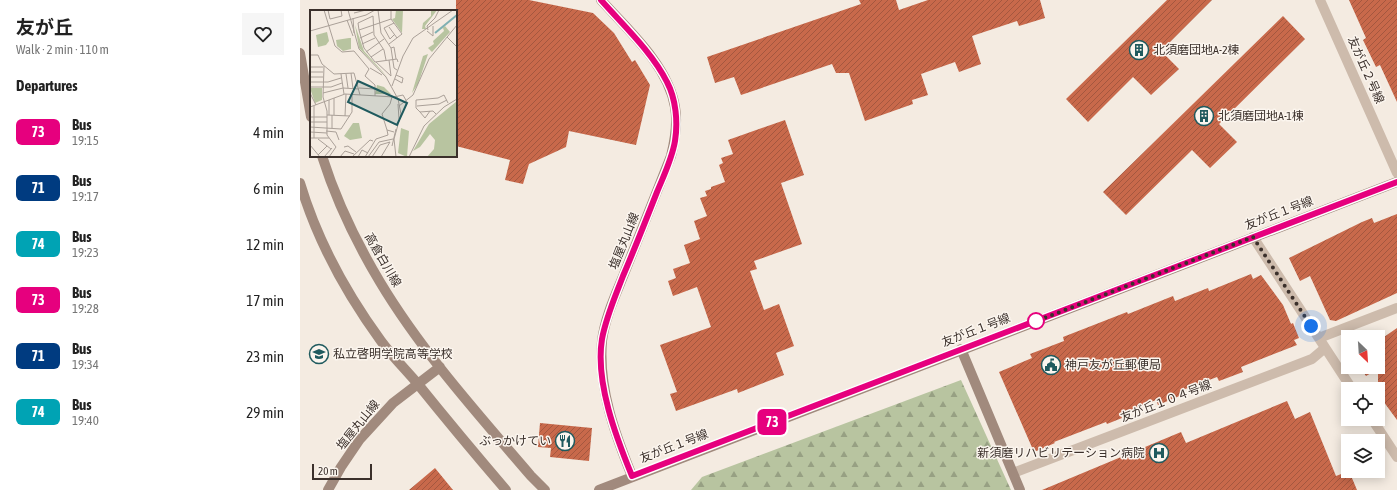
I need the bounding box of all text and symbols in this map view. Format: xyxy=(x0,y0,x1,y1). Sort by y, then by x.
inset map xyxy=(310,10,457,157)
button: heart xyxy=(242,13,284,55)
text: 友が丘 xyxy=(16,16,73,38)
street label: 友が丘２号線 xyxy=(1345,34,1387,106)
building icon: 北須磨団地A-2棟 xyxy=(1128,39,1150,61)
text: Walk · 2 min · 110 m xyxy=(16,42,109,57)
place label: 北須磨団地A-2棟 xyxy=(1153,43,1240,57)
text: Departures xyxy=(16,77,78,94)
building icon: 北須磨団地A-1棟 xyxy=(1193,105,1215,127)
place label: 北須磨団地A-1棟 xyxy=(1218,109,1304,123)
text: Bus xyxy=(72,116,92,133)
text: 73 xyxy=(31,124,45,140)
text: 4 min xyxy=(253,124,284,141)
text: 19:15 xyxy=(72,133,99,148)
text: Bus xyxy=(72,172,92,189)
text: 71 xyxy=(31,180,45,196)
text: 6 min xyxy=(253,180,284,197)
text: 19:17 xyxy=(72,189,99,204)
street label: 友が丘１号線 xyxy=(1243,194,1315,232)
street label: 塩屋丸山線 xyxy=(606,211,642,271)
text: Bus xyxy=(72,228,92,245)
street label: 高倉白川線 xyxy=(362,231,404,289)
text: 74 xyxy=(31,236,45,252)
text: 12 min xyxy=(246,236,284,253)
text: 19:23 xyxy=(72,245,99,260)
text: Bus xyxy=(72,284,92,301)
text: 73 xyxy=(31,292,45,308)
text: 17 min xyxy=(246,292,284,309)
text: 19:28 xyxy=(72,301,99,316)
street label: 友が丘１号線 xyxy=(940,311,1012,349)
unlabelled marker xyxy=(1027,312,1045,330)
your location xyxy=(1301,316,1321,336)
north arrow xyxy=(1341,330,1385,374)
map controls xyxy=(1341,330,1385,478)
text: Bus xyxy=(72,340,92,357)
school or university icon: 私立啓明学院高等学校 xyxy=(308,343,330,365)
place label: 私立啓明学院高等学校 xyxy=(333,347,453,361)
text: 71 xyxy=(31,348,45,364)
text: 23 min xyxy=(246,348,284,365)
public building icon: 神戸友が丘郵便局 xyxy=(1040,354,1062,376)
text: 19:34 xyxy=(72,357,99,372)
place label: 神戸友が丘郵便局 xyxy=(1065,358,1161,372)
street label: 友が丘１０４号線 xyxy=(1119,377,1213,425)
button: locate xyxy=(1341,382,1385,426)
text: Bus xyxy=(72,396,92,413)
street label: 塩屋丸山線 xyxy=(334,397,382,453)
text: 74 xyxy=(31,404,45,420)
text: 29 min xyxy=(246,404,284,421)
line badge: 73 xyxy=(754,409,790,435)
text: 19:40 xyxy=(72,413,99,428)
text: 73 xyxy=(765,414,779,430)
street label: 友が丘１号線 xyxy=(638,427,710,465)
restaurant icon: ぶっかけてい xyxy=(554,430,576,452)
place label: ぶっかけてい xyxy=(479,434,551,448)
button: layers xyxy=(1341,434,1385,478)
hospital icon: 新須磨リハビリテーション病院 xyxy=(1148,442,1170,464)
place label: 新須磨リハビリテーション病院 xyxy=(977,446,1145,460)
scale bar xyxy=(312,462,372,481)
text: 20 m xyxy=(318,465,338,477)

